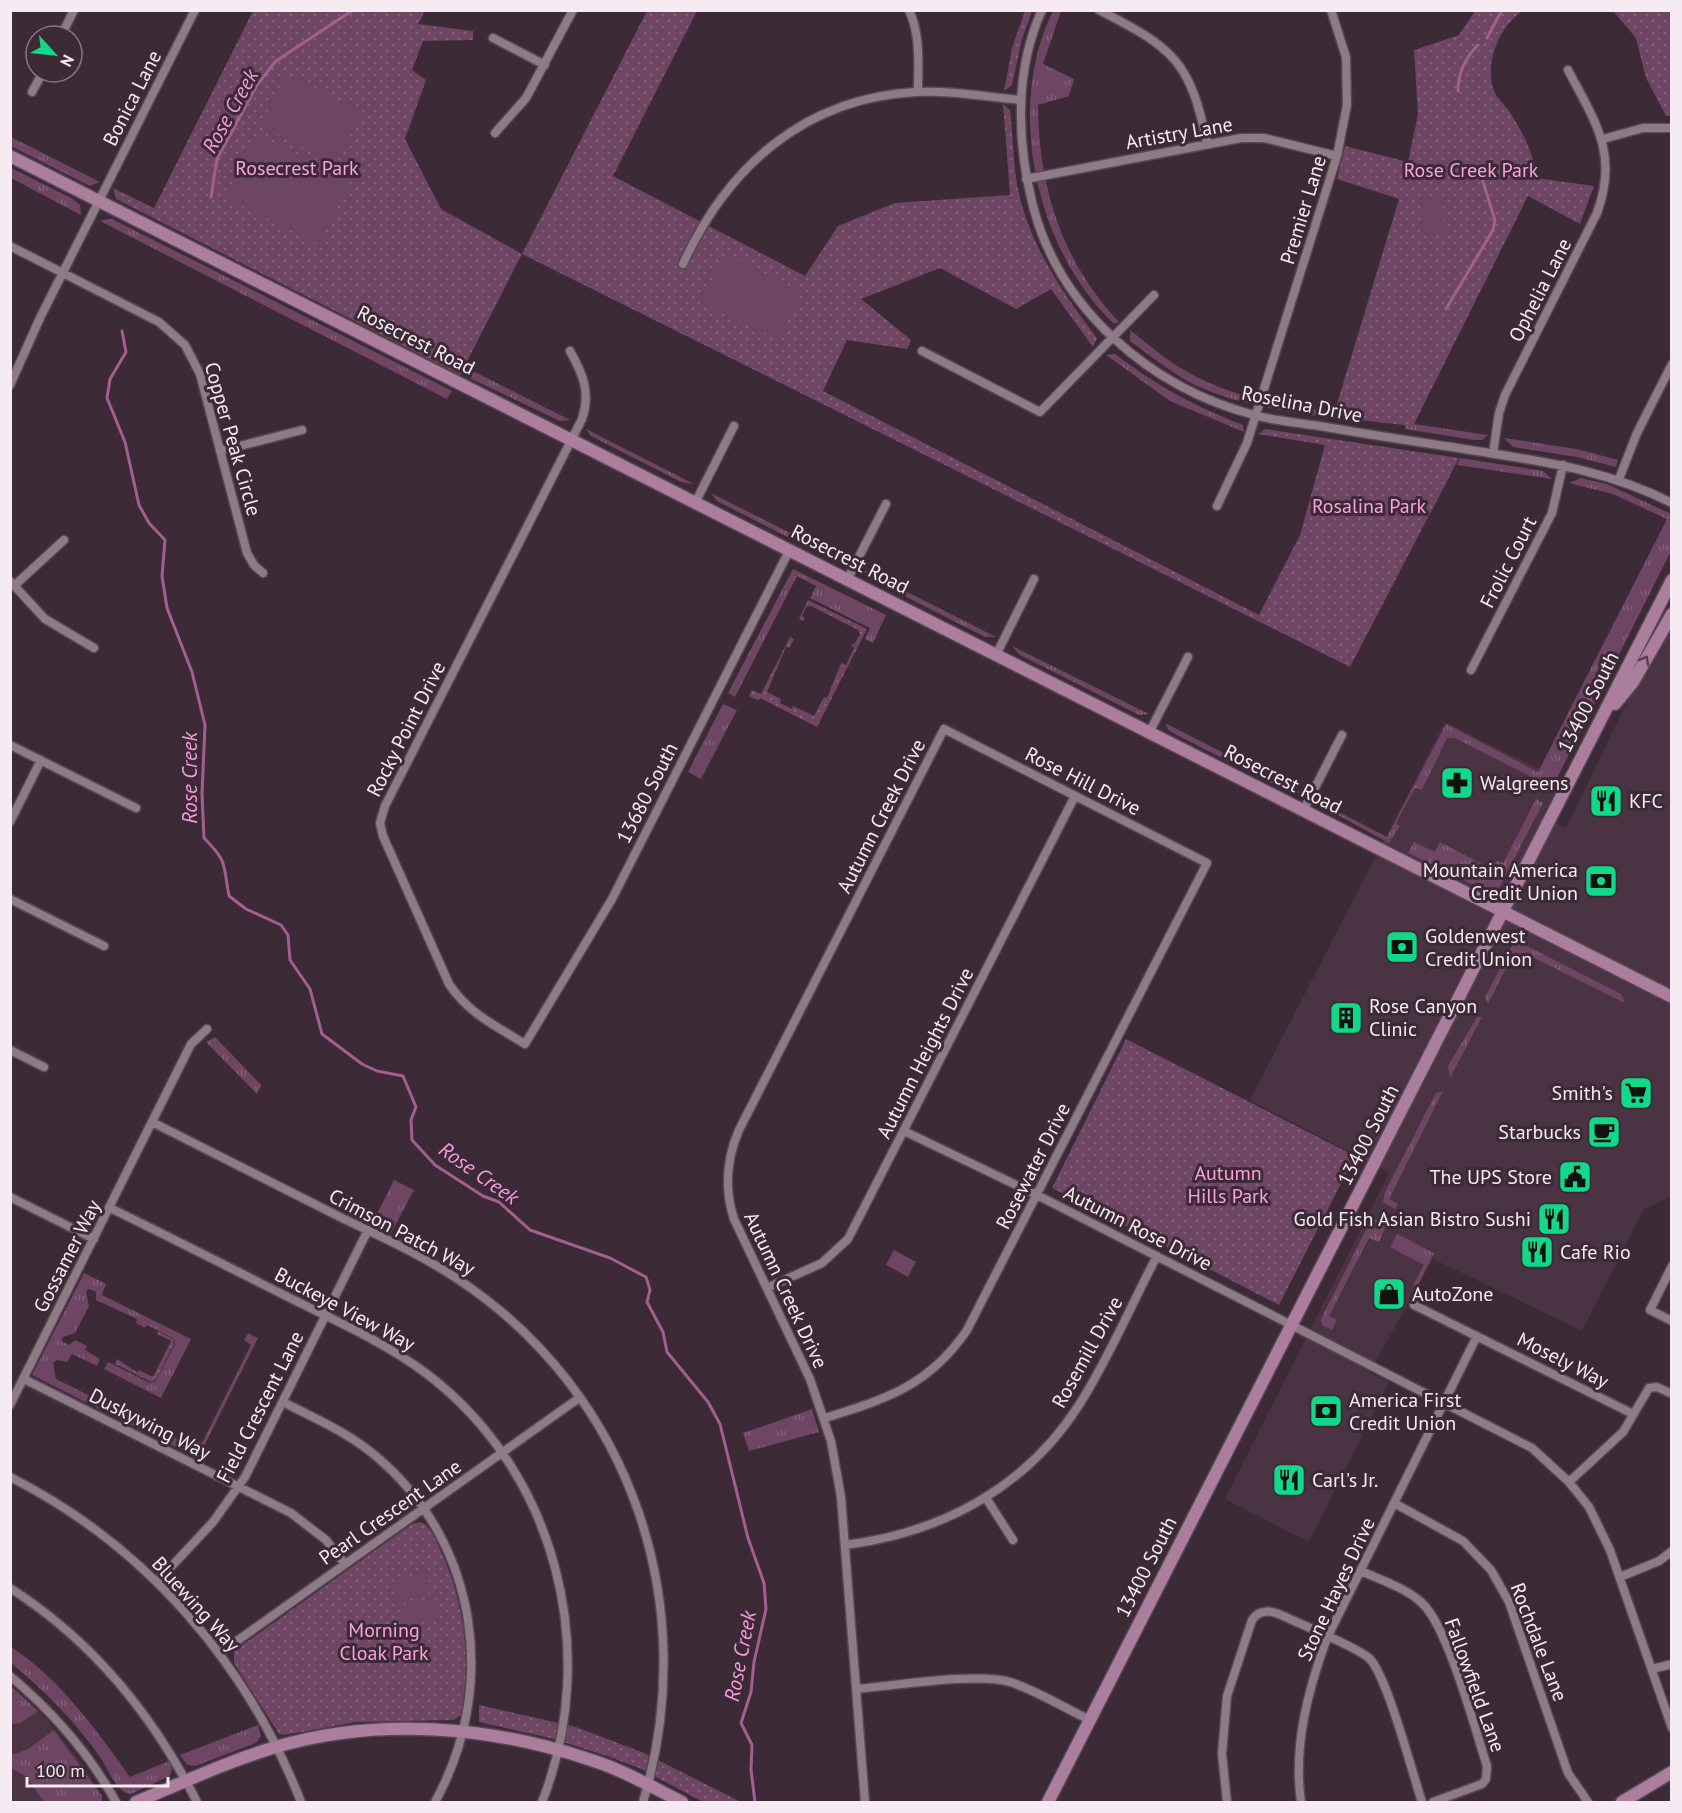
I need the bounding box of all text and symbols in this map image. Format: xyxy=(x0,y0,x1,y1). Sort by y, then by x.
north arrow xyxy=(24,24,84,84)
street label: Bonica Lane xyxy=(97,46,167,150)
text: N xyxy=(56,52,79,70)
water label: Rose Creek xyxy=(196,63,265,158)
street label: Artistry Lane xyxy=(1123,111,1235,155)
street label: Premier Lane xyxy=(1274,152,1332,268)
park label: Rosecrest Park xyxy=(235,155,359,181)
park label: Rose Creek Park xyxy=(1404,157,1539,183)
street label: Ophelia Lane xyxy=(1503,234,1577,346)
street label: Rosecrest Road xyxy=(353,299,479,381)
street label: Copper Peak Circle xyxy=(199,359,267,519)
street label: Roselina Drive xyxy=(1239,380,1365,428)
park label: Rosalina Park xyxy=(1312,493,1427,519)
street label: Frolic Court xyxy=(1474,512,1542,612)
street label: Rosecrest Road xyxy=(787,518,913,600)
street label: 13400 South xyxy=(1552,647,1624,757)
one-way arrow xyxy=(1638,656,1650,666)
street label: Rocky Point Drive xyxy=(361,657,451,801)
water label: Rose Creek xyxy=(176,731,203,824)
street label: Autumn Creek Drive xyxy=(831,735,931,897)
street label: 13680 South xyxy=(611,738,683,848)
street label: Rosecrest Road xyxy=(1220,738,1346,820)
street label: Rose Hill Drive xyxy=(1021,741,1145,821)
pharmacy icon: Walgreens xyxy=(1439,765,1475,801)
place label: Walgreens xyxy=(1480,770,1569,796)
restaurant icon: KFC xyxy=(1588,783,1624,819)
place label: KFC xyxy=(1629,788,1663,814)
place label: Mountain America Credit Union xyxy=(1423,857,1578,906)
bank icon: Mountain America Credit Union xyxy=(1583,863,1619,899)
place label: Goldenwest Credit Union xyxy=(1425,923,1532,972)
bank icon: Goldenwest Credit Union xyxy=(1384,929,1420,965)
street label: Autumn Heights Drive xyxy=(871,963,979,1143)
place label: Rose Canyon Clinic xyxy=(1369,993,1477,1042)
building icon: Rose Canyon Clinic xyxy=(1328,1000,1364,1036)
supermarket icon: Smith's xyxy=(1618,1075,1654,1111)
street label: 13400 South xyxy=(1332,1080,1404,1190)
place label: Smith's xyxy=(1552,1080,1613,1106)
street label: Rosewater Drive xyxy=(990,1098,1076,1234)
cafe icon: Starbucks xyxy=(1586,1114,1622,1150)
place label: Starbucks xyxy=(1498,1119,1581,1145)
water label: Rose Creek xyxy=(434,1136,526,1211)
public building icon: The UPS Store xyxy=(1557,1159,1593,1195)
park label: Autumn Hills Park xyxy=(1187,1160,1269,1209)
place label: The UPS Store xyxy=(1429,1164,1552,1190)
street label: Autumn Rose Drive xyxy=(1059,1179,1217,1277)
street label: Crimson Patch Way xyxy=(324,1183,480,1282)
street label: Gossamer Way xyxy=(28,1195,107,1317)
restaurant icon: Gold Fish Asian Bistro Sushi xyxy=(1536,1201,1572,1237)
place label: Gold Fish Asian Bistro Sushi xyxy=(1293,1206,1531,1232)
street label: Autumn Creek Drive xyxy=(738,1208,834,1372)
restaurant icon: Cafe Rio xyxy=(1519,1234,1555,1270)
place label: Cafe Rio xyxy=(1560,1239,1631,1265)
street label: Buckeye View Way xyxy=(270,1261,420,1357)
shop icon: AutoZone xyxy=(1371,1276,1407,1312)
place label: AutoZone xyxy=(1412,1281,1493,1307)
street label: Rosemill Drive xyxy=(1046,1292,1128,1412)
street label: Mosely Way xyxy=(1513,1326,1614,1394)
street label: Field Crescent Lane xyxy=(211,1327,309,1487)
street label: Duskywing Way xyxy=(85,1382,216,1466)
place label: America First Credit Union xyxy=(1349,1387,1461,1436)
bank icon: America First Credit Union xyxy=(1308,1393,1344,1429)
street label: Pearl Crescent Lane xyxy=(314,1453,466,1571)
restaurant icon: Carl's Jr. xyxy=(1271,1462,1307,1498)
place label: Carl's Jr. xyxy=(1312,1467,1378,1493)
street label: 13400 South xyxy=(1110,1512,1182,1622)
street label: Stone Hayes Drive xyxy=(1291,1513,1381,1665)
street label: Bluewing Way xyxy=(146,1551,246,1658)
street label: Rochdale Lane xyxy=(1505,1579,1573,1705)
water label: Rose Creek xyxy=(718,1607,762,1704)
street label: Fallowfield Lane xyxy=(1439,1614,1511,1756)
park label: Morning Cloak Park xyxy=(340,1617,429,1666)
scale bar xyxy=(27,1750,168,1788)
text: 100 m xyxy=(36,1759,85,1782)

